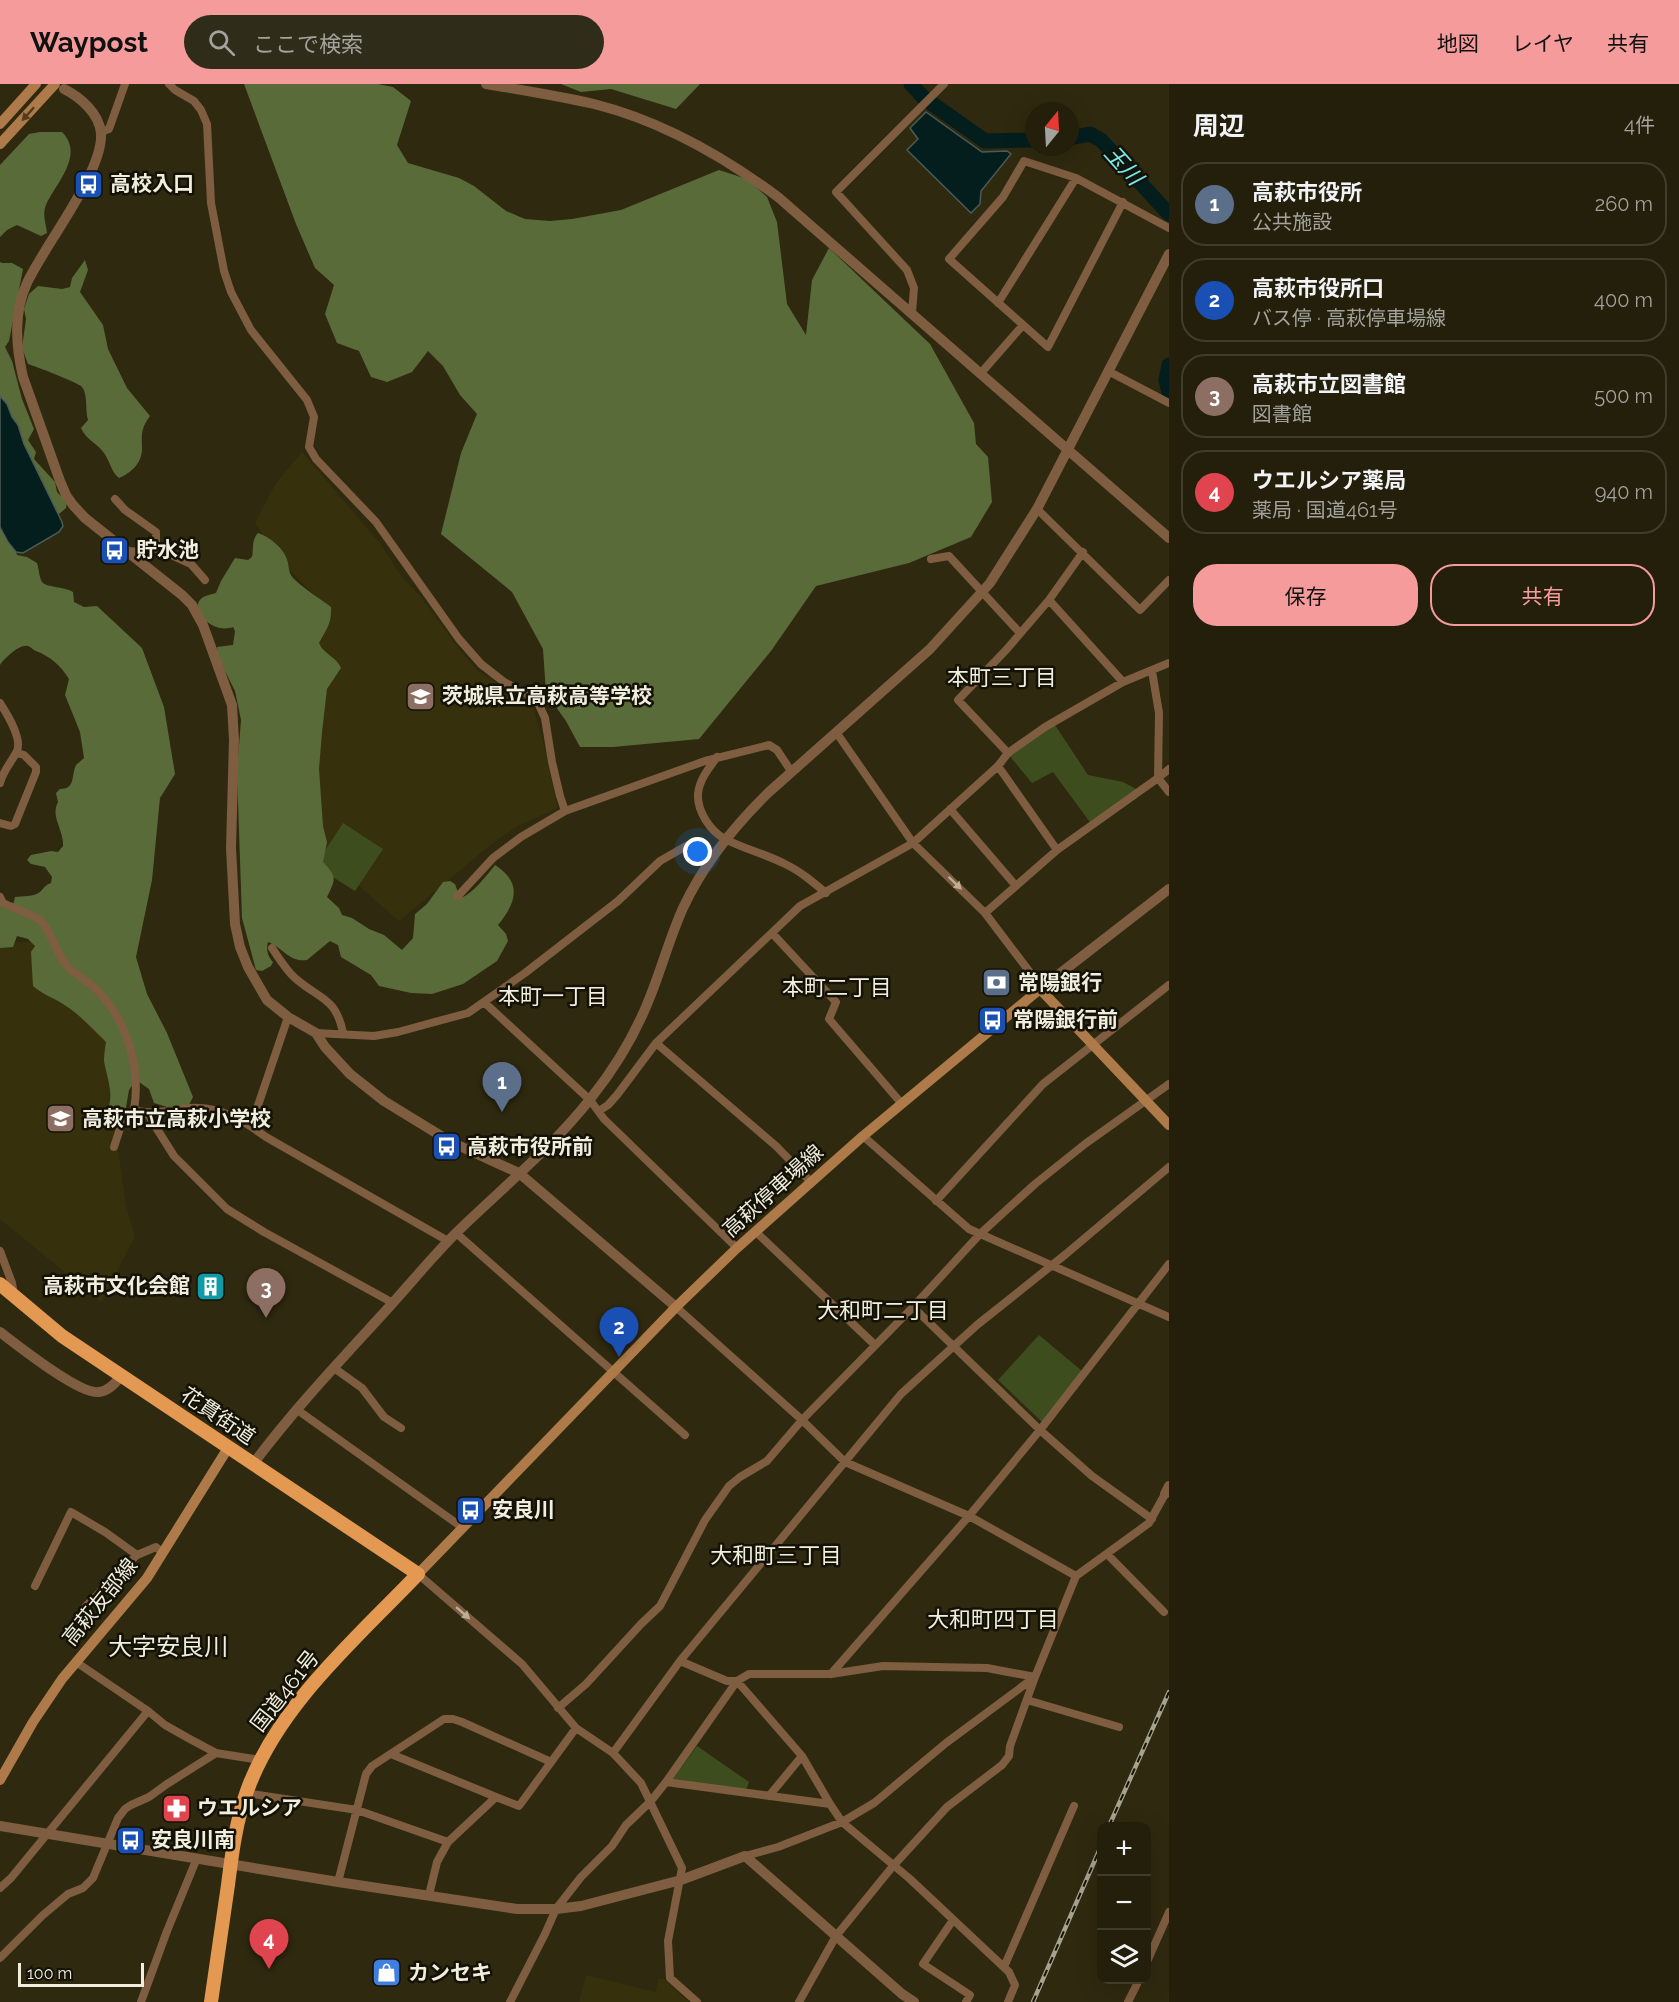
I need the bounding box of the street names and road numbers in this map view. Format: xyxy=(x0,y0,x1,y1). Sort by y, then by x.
street label: 高萩停車場線 xyxy=(717,1139,828,1242)
street label: 花貫街道 xyxy=(176,1382,260,1449)
street label: 高萩友部線 xyxy=(57,1553,142,1650)
street label: 国道461号 xyxy=(245,1645,324,1736)

